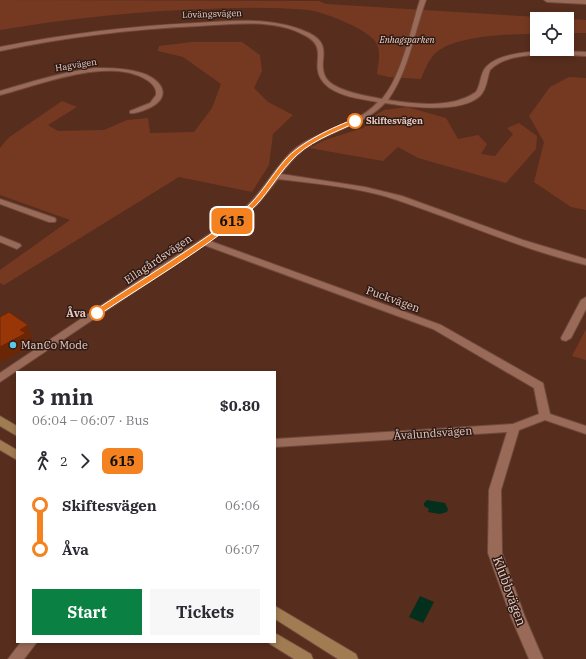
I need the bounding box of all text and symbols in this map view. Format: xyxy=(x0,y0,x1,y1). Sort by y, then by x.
street label: Lövängsvägen xyxy=(182,7,242,20)
map controls xyxy=(530,12,574,56)
button: locate xyxy=(530,12,574,56)
park label: Enhagsparken xyxy=(378,34,435,45)
street label: Hagvägen xyxy=(54,56,98,73)
marker: Skiftesvägen xyxy=(347,113,363,129)
place label: Skiftesvägen xyxy=(366,115,423,126)
line badge: 615 xyxy=(209,208,255,234)
text: 615 xyxy=(219,212,245,230)
street label: Ellagårdsvägen xyxy=(121,231,195,287)
street label: Puckvägen xyxy=(364,283,422,315)
marker: Åva xyxy=(89,305,105,321)
place label: Åva xyxy=(66,306,86,320)
place label: ManCo Mode xyxy=(21,338,88,352)
marker: ManCo Mode xyxy=(8,340,18,350)
text: 3 min xyxy=(32,382,94,411)
text: $0.80 xyxy=(220,396,260,415)
text: 06:04 – 06:07 · Bus xyxy=(32,412,149,429)
street label: Åvalundsvägen xyxy=(393,423,473,443)
icon: walk xyxy=(32,450,54,472)
icon: forward xyxy=(74,450,96,472)
text: 615 xyxy=(110,452,135,470)
text: 2 xyxy=(60,453,68,470)
text: Skiftesvägen xyxy=(62,496,157,515)
text: 06:06 xyxy=(225,497,260,514)
text: Åva xyxy=(62,540,89,559)
text: 06:07 xyxy=(225,541,260,558)
street label: Klubbvägen xyxy=(489,554,530,628)
button: Start xyxy=(32,589,142,635)
button: Tickets xyxy=(150,589,260,635)

